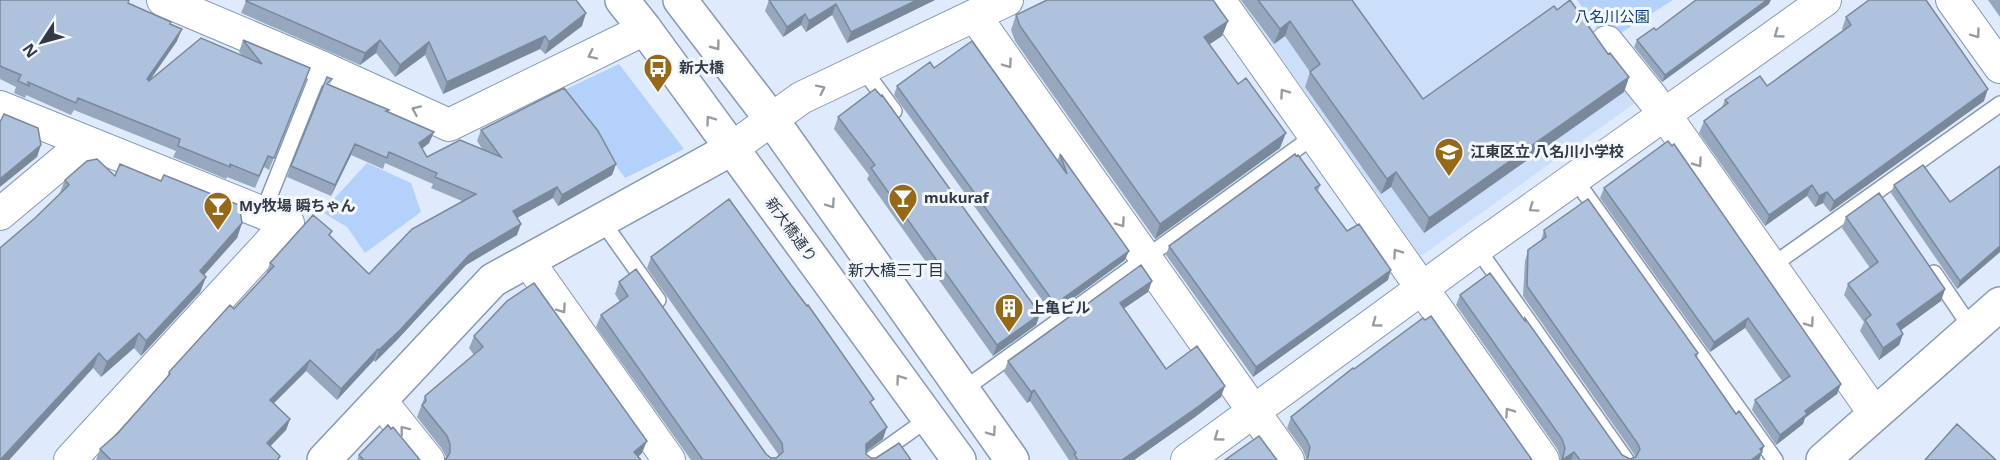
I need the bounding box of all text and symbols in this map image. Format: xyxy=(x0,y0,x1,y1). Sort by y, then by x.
park label: 八名川公園 xyxy=(1574,6,1650,26)
north arrow xyxy=(12,12,72,72)
one-way arrow xyxy=(1773,27,1784,38)
one-way arrow xyxy=(1969,27,1980,38)
text: N xyxy=(17,39,43,63)
one-way arrow xyxy=(709,40,720,51)
one-way arrow xyxy=(588,47,599,59)
bus stop icon: 新大橋 xyxy=(642,52,674,94)
place label: 新大橋 xyxy=(679,57,725,77)
one-way arrow xyxy=(1001,57,1012,68)
one-way arrow xyxy=(815,84,826,96)
one-way arrow xyxy=(1280,89,1291,100)
one-way arrow xyxy=(412,105,423,117)
one-way arrow xyxy=(706,115,717,126)
school or university icon: 江東区立 八名川小学校 xyxy=(1433,136,1465,178)
place label: 江東区立 八名川小学校 xyxy=(1470,141,1624,161)
one-way arrow xyxy=(1691,156,1702,167)
bar icon: mukuraf xyxy=(887,182,919,224)
place label: mukuraf xyxy=(924,187,990,207)
bar icon: My牧場 瞬ちゃん xyxy=(202,190,234,232)
street label: 新大橋通り xyxy=(762,193,822,266)
place label: My牧場 瞬ちゃん xyxy=(239,195,356,215)
one-way arrow xyxy=(824,197,835,208)
one-way arrow xyxy=(1529,201,1540,212)
one-way arrow xyxy=(1114,217,1125,228)
one-way arrow xyxy=(1393,248,1404,259)
district label: 新大橋三丁目 xyxy=(848,259,944,281)
building icon: 上亀ビル xyxy=(993,292,1025,334)
place label: 上亀ビル xyxy=(1030,297,1090,317)
one-way arrow xyxy=(555,303,566,314)
one-way arrow xyxy=(1371,315,1382,326)
one-way arrow xyxy=(1802,316,1813,327)
one-way arrow xyxy=(896,374,907,385)
one-way arrow xyxy=(1505,408,1516,419)
one-way arrow xyxy=(985,425,996,436)
one-way arrow xyxy=(400,426,411,437)
one-way arrow xyxy=(1213,430,1224,441)

